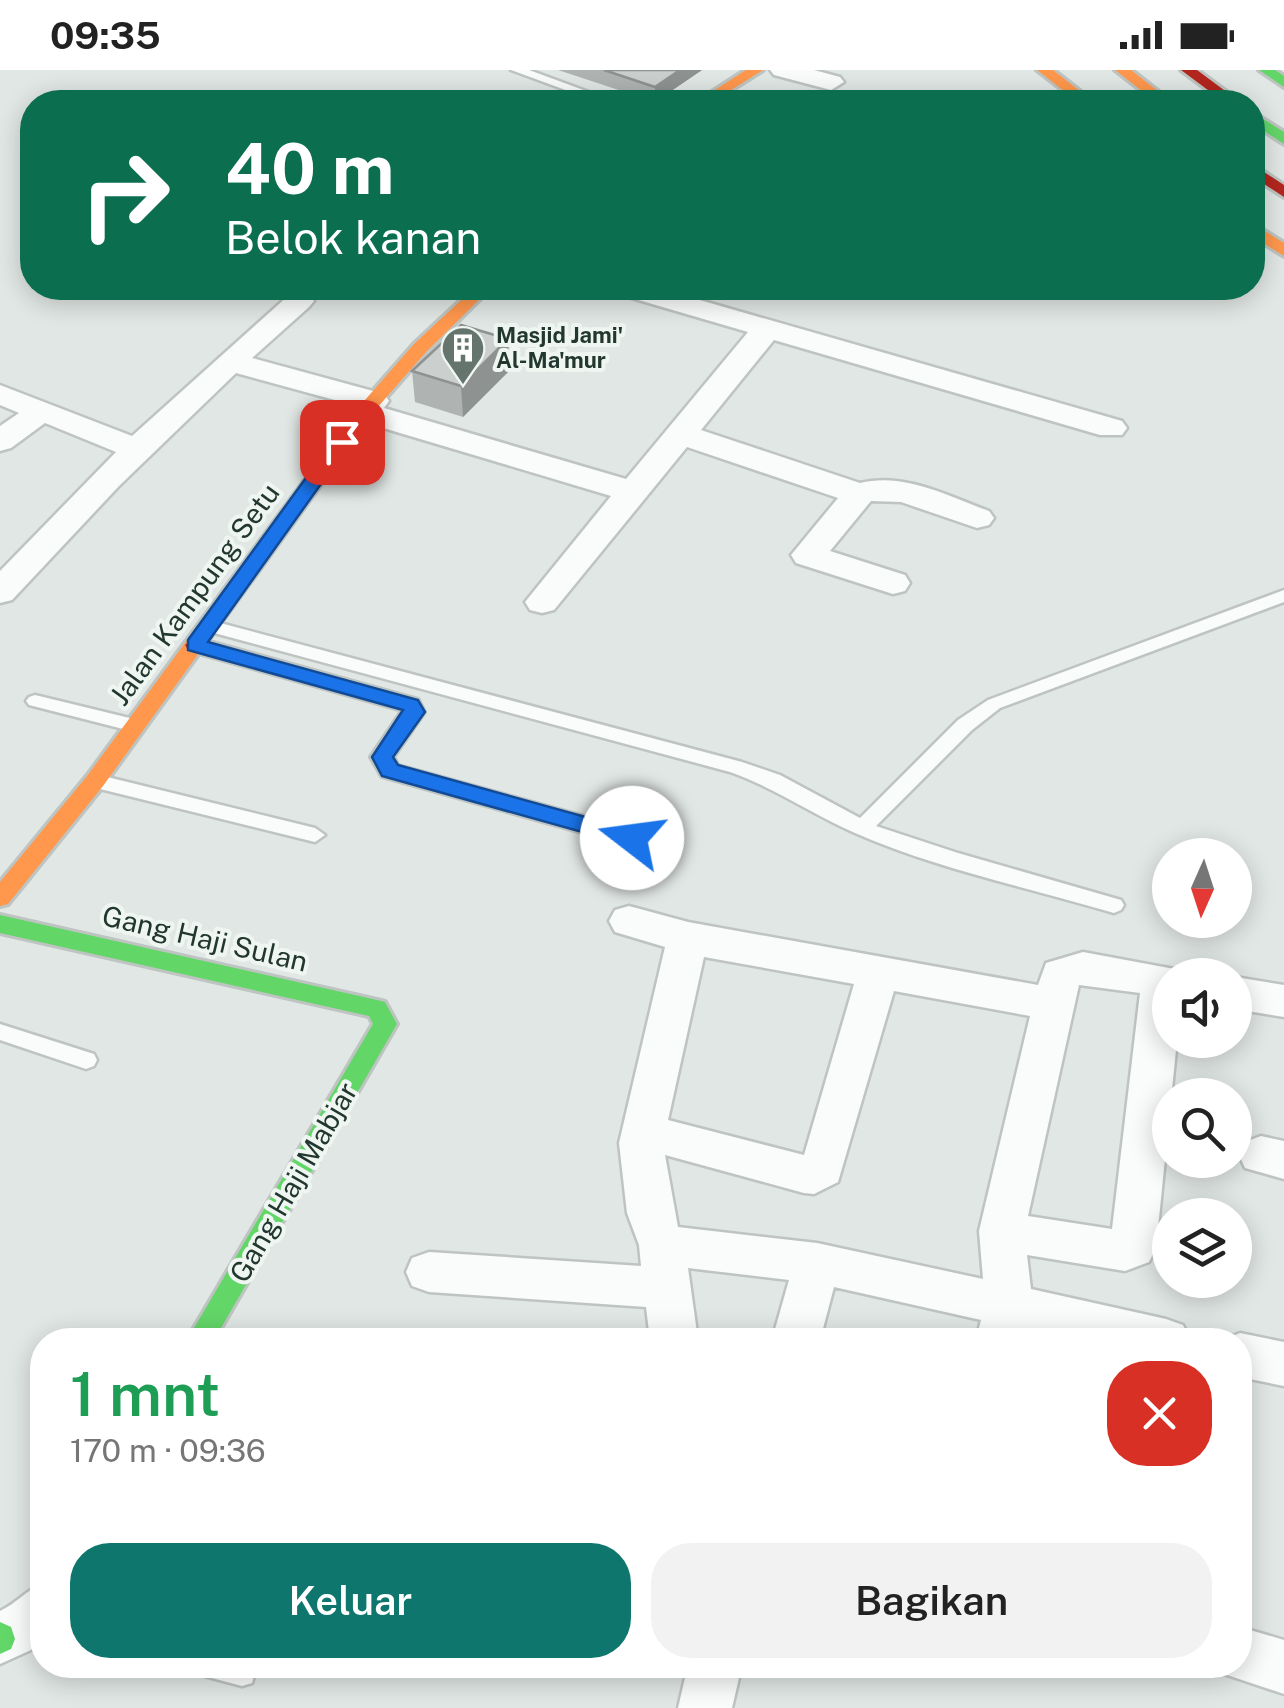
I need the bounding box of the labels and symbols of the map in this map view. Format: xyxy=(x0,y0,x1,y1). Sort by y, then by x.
place label: Masjid Jami' Al-Ma'mur xyxy=(496,322,623,373)
building icon: Masjid Jami' Al-Ma'mur xyxy=(440,325,486,386)
pin xyxy=(300,400,385,485)
street label: Jalan Kampung Setu xyxy=(102,477,286,711)
position arrow xyxy=(580,786,684,890)
north arrow xyxy=(1152,838,1252,938)
street label: Gang Haji Sulan xyxy=(99,898,311,978)
street label: Gang Haji Mabjar xyxy=(222,1076,364,1288)

